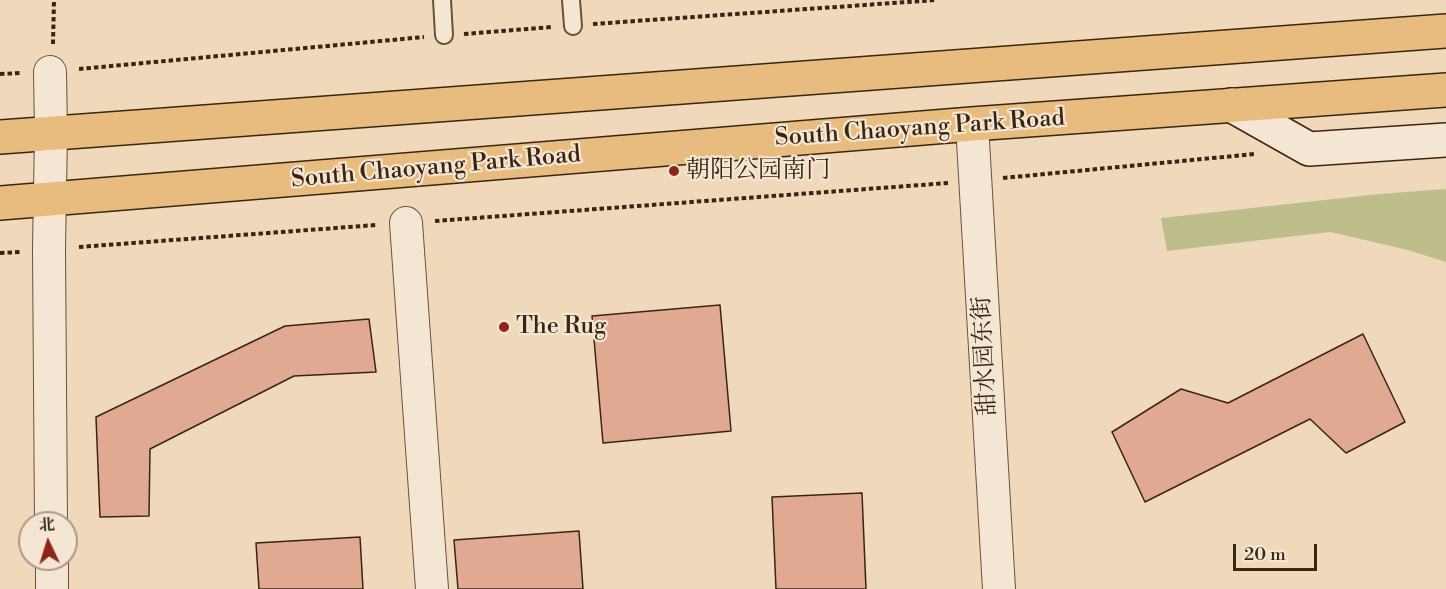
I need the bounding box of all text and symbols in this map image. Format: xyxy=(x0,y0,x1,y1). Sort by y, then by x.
street label: South Chaoyang Park Road xyxy=(774,104,1066,154)
street label: South Chaoyang Park Road xyxy=(290,141,582,195)
place label: 朝阳公园南门 xyxy=(686,157,830,185)
marker: 朝阳公园南门 xyxy=(667,164,681,178)
street label: 甜水园东街 xyxy=(968,295,1004,417)
place label: The Rug xyxy=(516,313,607,341)
marker: The Rug xyxy=(497,320,511,334)
north arrow xyxy=(18,511,78,571)
text: 北 xyxy=(38,515,56,536)
scale bar xyxy=(1236,532,1320,570)
text: 20 m xyxy=(1244,543,1286,566)

